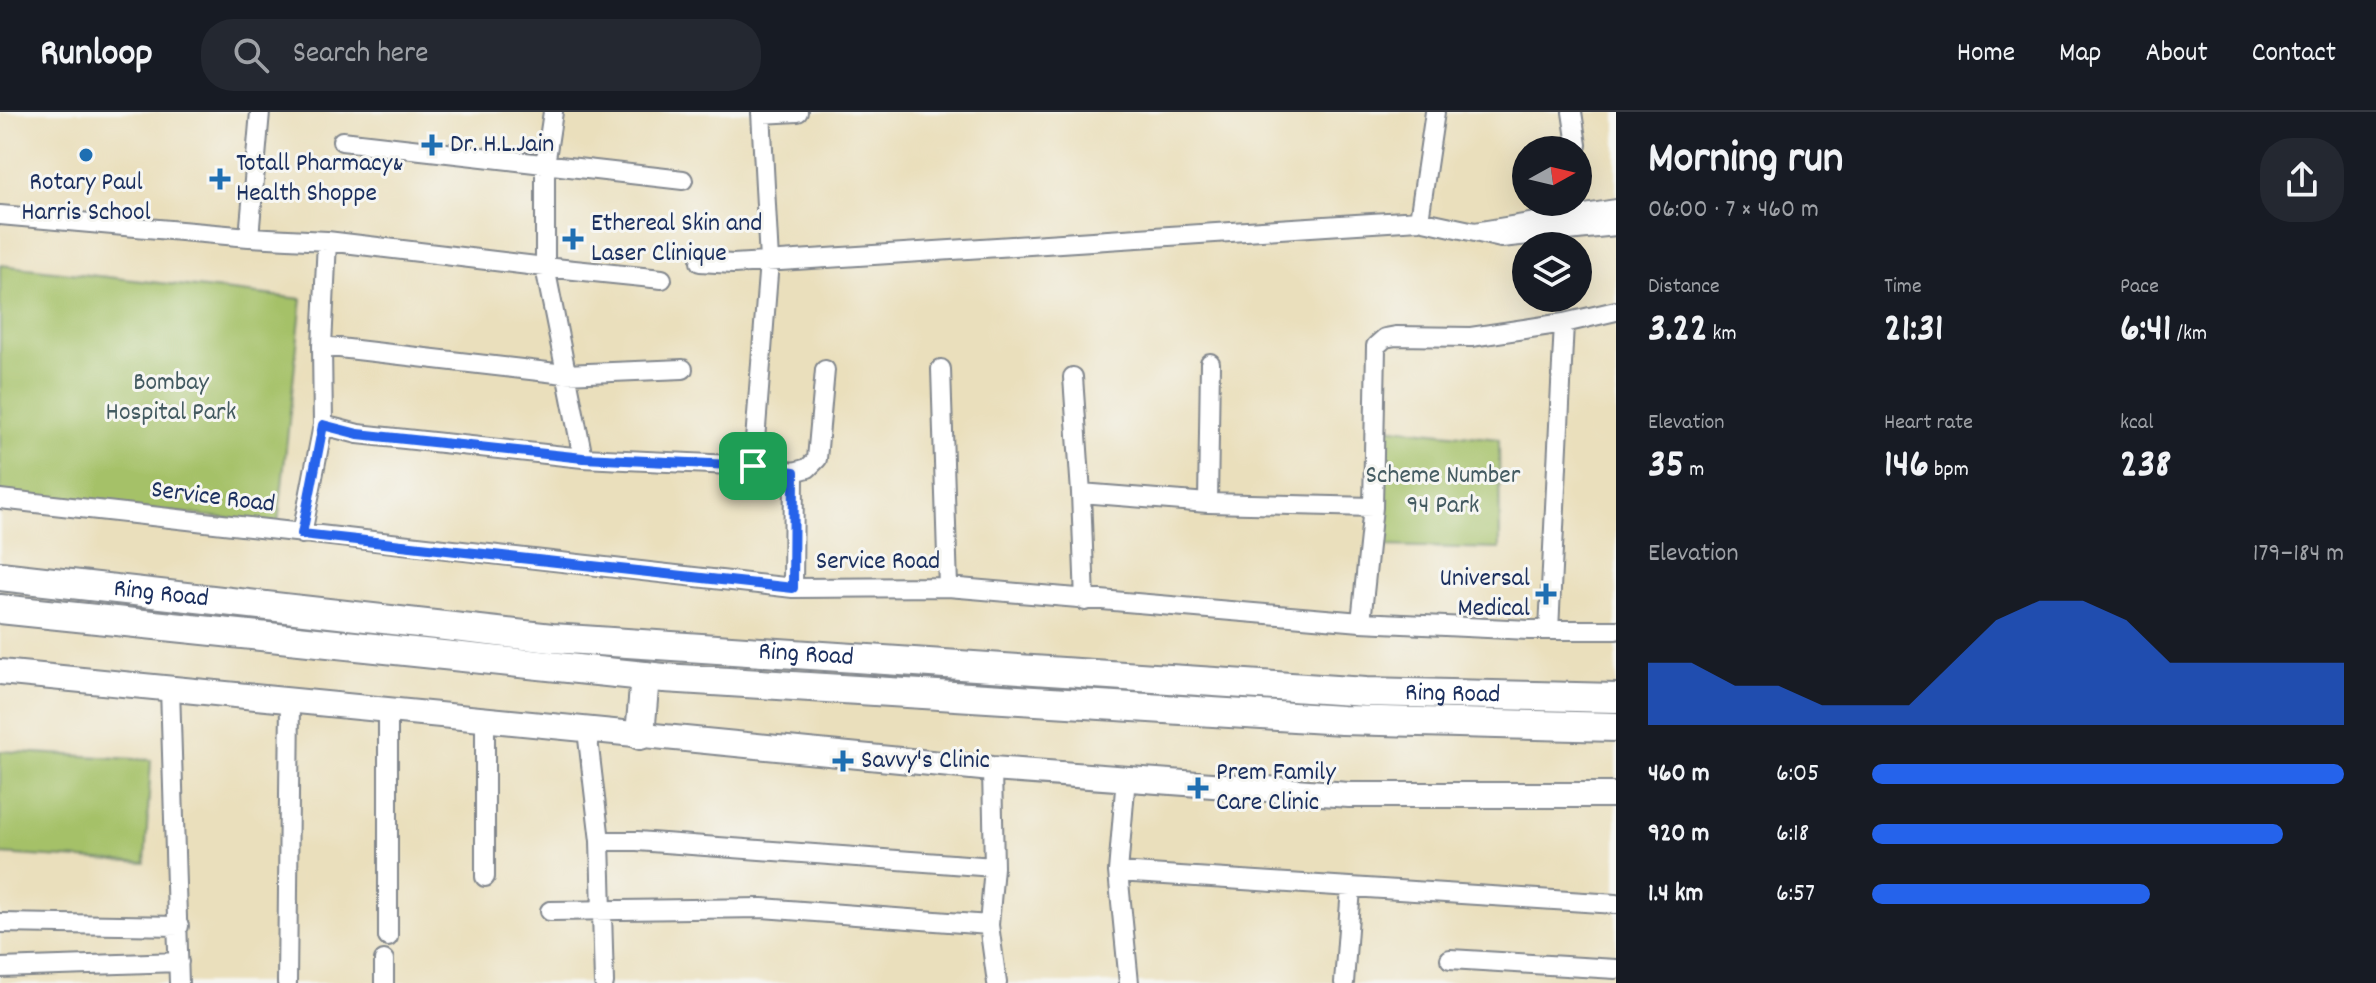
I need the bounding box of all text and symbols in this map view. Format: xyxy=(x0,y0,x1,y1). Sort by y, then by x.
search box xyxy=(201,19,761,91)
text: Runloop xyxy=(40,28,153,83)
icon: search xyxy=(229,33,273,77)
text: Search here xyxy=(293,34,428,77)
text: Home xyxy=(1957,35,2015,75)
text: Map xyxy=(2059,35,2101,75)
text: About xyxy=(2145,35,2208,75)
text: Contact xyxy=(2252,35,2336,75)
place label: Dr. H.L.Jain xyxy=(450,127,554,164)
text: Morning run xyxy=(1648,130,1843,193)
marker: Dr. H.L.Jain xyxy=(421,134,443,156)
north arrow xyxy=(1512,136,1592,216)
map controls xyxy=(1512,136,1592,312)
button: share xyxy=(2260,138,2344,222)
marker: Rotary Paul Harris School xyxy=(77,146,95,164)
place label: Totall Pharmacy& Health Shoppe xyxy=(236,146,404,213)
place label: Rotary Paul Harris School xyxy=(21,165,151,232)
marker: Totall Pharmacy& Health Shoppe xyxy=(211,170,229,188)
text: 06:00 · 7 × 460 m xyxy=(1648,192,1819,229)
place label: Ethereal Skin and Laser Clinique xyxy=(591,206,762,273)
marker: Ethereal Skin and Laser Clinique xyxy=(562,228,584,250)
button: layers xyxy=(1512,232,1592,312)
text: Distance xyxy=(1648,272,1720,303)
text: Time xyxy=(1884,272,1922,303)
text: Pace xyxy=(2120,272,2159,303)
text: 3.22 xyxy=(1648,303,1707,360)
text: 21:31 xyxy=(1884,303,1943,360)
text: 6:41 xyxy=(2120,303,2172,360)
text: km xyxy=(1707,319,1737,350)
text: /km xyxy=(2172,319,2207,350)
park label: Bombay Hospital Park xyxy=(106,365,236,432)
text: Elevation xyxy=(1648,408,1725,439)
text: Heart rate xyxy=(1884,408,1973,439)
text: kcal xyxy=(2120,408,2153,439)
pin xyxy=(719,432,787,500)
text: 35 xyxy=(1648,439,1684,496)
text: 146 xyxy=(1884,439,1929,496)
text: 238 xyxy=(2120,439,2171,496)
icon: arrive xyxy=(731,444,775,488)
text: m xyxy=(1684,455,1704,486)
text: bpm xyxy=(1929,455,1969,486)
park label: Scheme Number 94 Park xyxy=(1366,458,1521,525)
street label: Service Road xyxy=(149,472,277,524)
text: Elevation xyxy=(1648,536,1738,573)
text: 179–184 m xyxy=(2253,536,2344,573)
street label: Service Road xyxy=(816,544,940,581)
place label: Universal Medical xyxy=(1439,561,1530,628)
street label: Ring Road xyxy=(111,570,210,618)
marker: Universal Medical xyxy=(1537,585,1555,603)
street label: Ring Road xyxy=(757,633,855,676)
street label: Ring Road xyxy=(1405,674,1501,714)
place label: Savvy's Clinic xyxy=(861,743,990,780)
marker: Savvy's Clinic xyxy=(832,750,854,772)
place label: Prem Family Care Clinic xyxy=(1216,755,1336,822)
text: 460 m xyxy=(1648,756,1710,793)
text: 6:05 xyxy=(1776,756,1819,793)
marker: Prem Family Care Clinic xyxy=(1187,777,1209,799)
text: 920 m xyxy=(1648,816,1709,853)
text: 6:18 xyxy=(1776,816,1809,853)
text: 1.4 km xyxy=(1648,876,1703,913)
text: 6:57 xyxy=(1776,876,1815,913)

